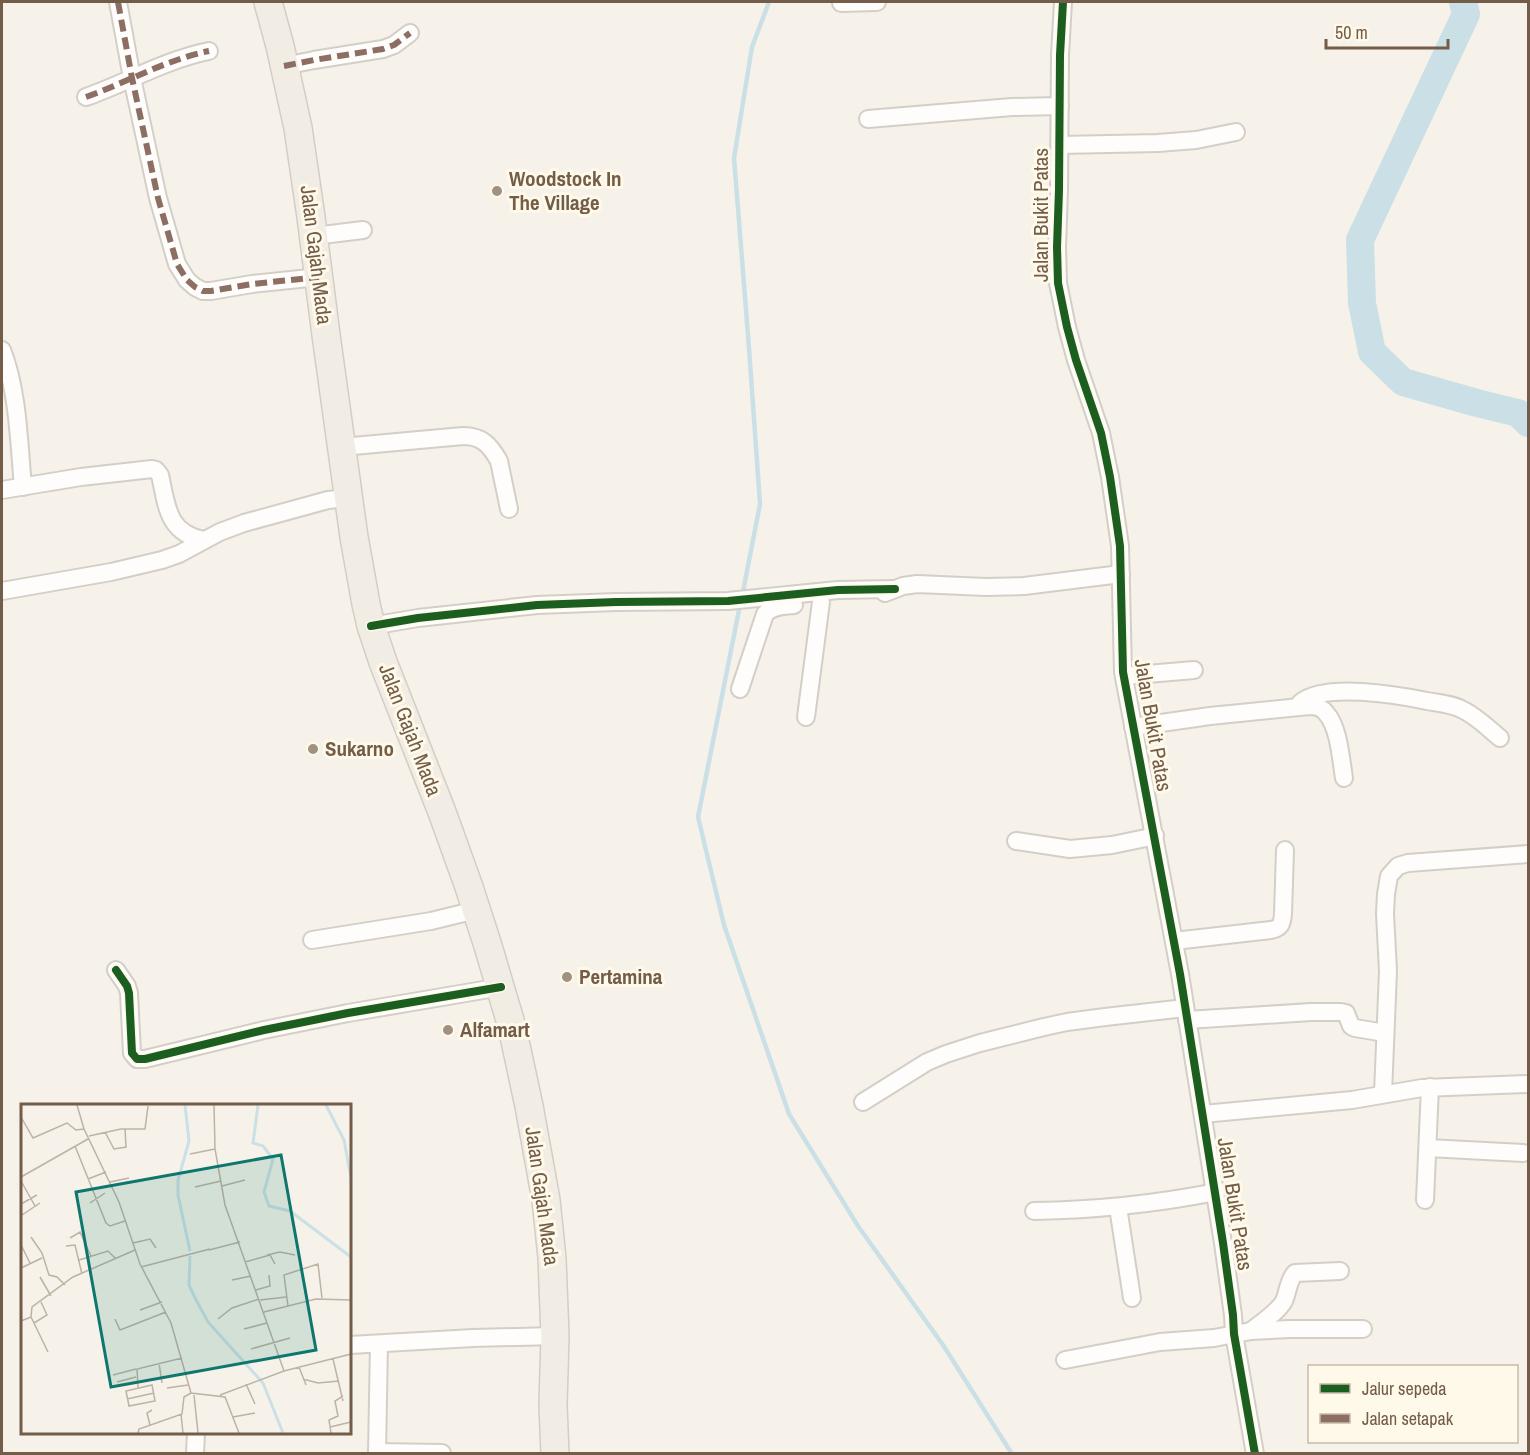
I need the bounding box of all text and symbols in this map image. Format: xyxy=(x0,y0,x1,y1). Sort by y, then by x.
scale bar xyxy=(1326,12,1448,50)
text: 50 m xyxy=(1335,20,1368,45)
street label: Jalan Bukit Patas xyxy=(1026,148,1055,282)
place label: Woodstock In The Village xyxy=(509,164,622,217)
street label: Jalan Gajah Mada xyxy=(294,184,339,326)
marker: Woodstock In The Village xyxy=(490,184,504,198)
street label: Jalan Bukit Patas xyxy=(1128,656,1179,793)
street label: Jalan Gajah Mada xyxy=(372,659,449,801)
place label: Sukarno xyxy=(325,734,394,763)
marker: Sukarno xyxy=(306,742,320,756)
place label: Pertamina xyxy=(579,962,663,991)
marker: Pertamina xyxy=(560,970,574,984)
place label: Alfamart xyxy=(460,1015,530,1044)
marker: Alfamart xyxy=(441,1023,455,1037)
inset map xyxy=(21,1104,351,1434)
street label: Jalan Gajah Mada xyxy=(518,1125,567,1268)
street label: Jalan Bukit Patas xyxy=(1211,1135,1260,1272)
legend xyxy=(1308,1365,1518,1443)
text: Jalur sepeda xyxy=(1362,1376,1447,1401)
text: Jalan setapak xyxy=(1362,1406,1454,1431)

